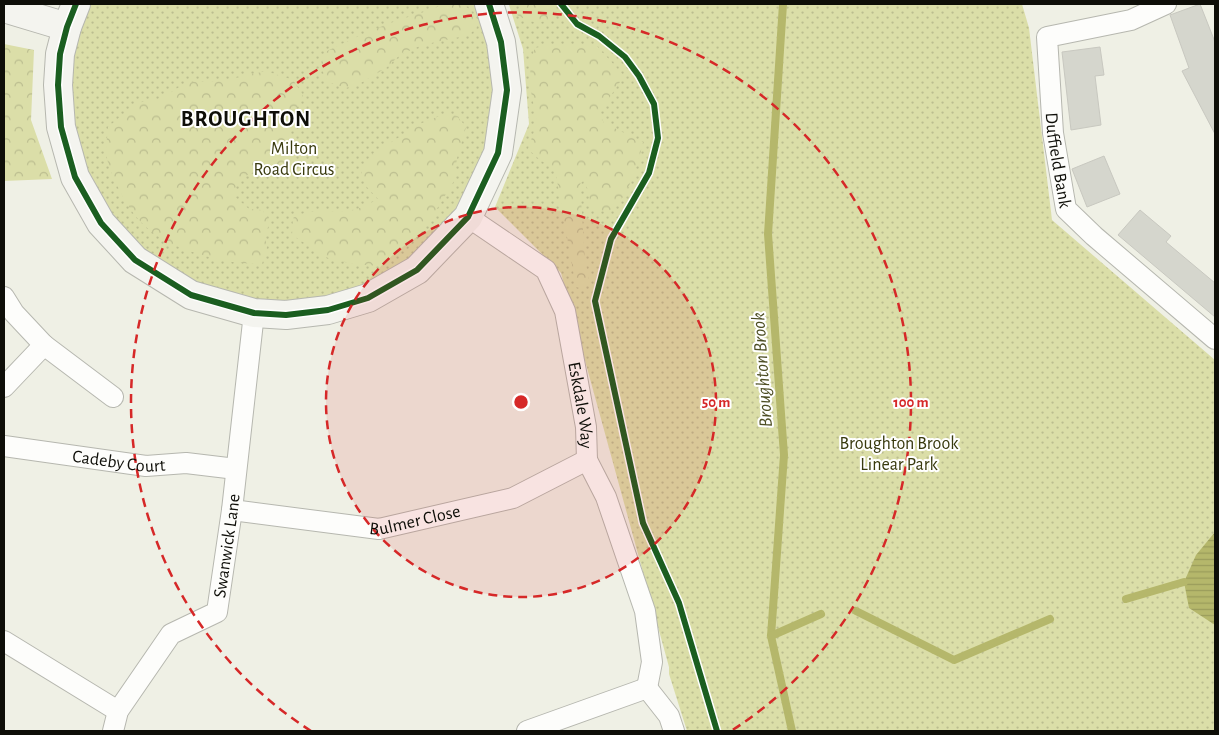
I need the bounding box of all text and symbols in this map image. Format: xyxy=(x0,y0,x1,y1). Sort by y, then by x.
district label: BROUGHTON xyxy=(181,108,311,130)
street label: Duffield Bank xyxy=(1042,112,1074,210)
park label: Milton Road Circus xyxy=(253,140,335,179)
water label: Broughton Brook xyxy=(749,311,776,428)
street label: Eskdale Way xyxy=(564,360,595,449)
centre of rings xyxy=(512,393,530,411)
text: 50 m xyxy=(702,395,730,410)
text: 100 m xyxy=(893,395,929,410)
park label: Broughton Brook Linear Park xyxy=(840,435,959,474)
street label: Cadeby Court xyxy=(71,448,166,476)
street label: Swanwick Lane xyxy=(211,493,244,599)
street label: Bulmer Close xyxy=(368,502,462,539)

